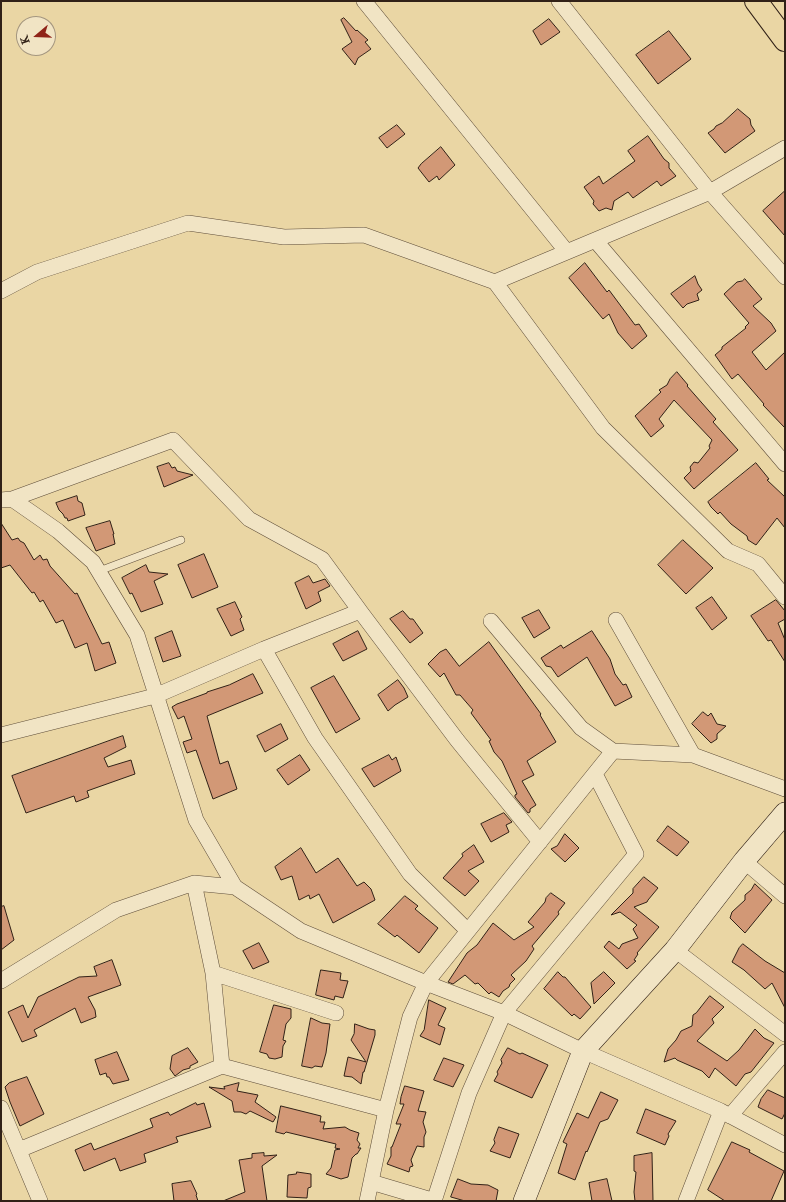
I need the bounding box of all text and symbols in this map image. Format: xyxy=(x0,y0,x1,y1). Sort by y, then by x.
north arrow xyxy=(16,16,56,56)
text: K xyxy=(18,34,33,46)

